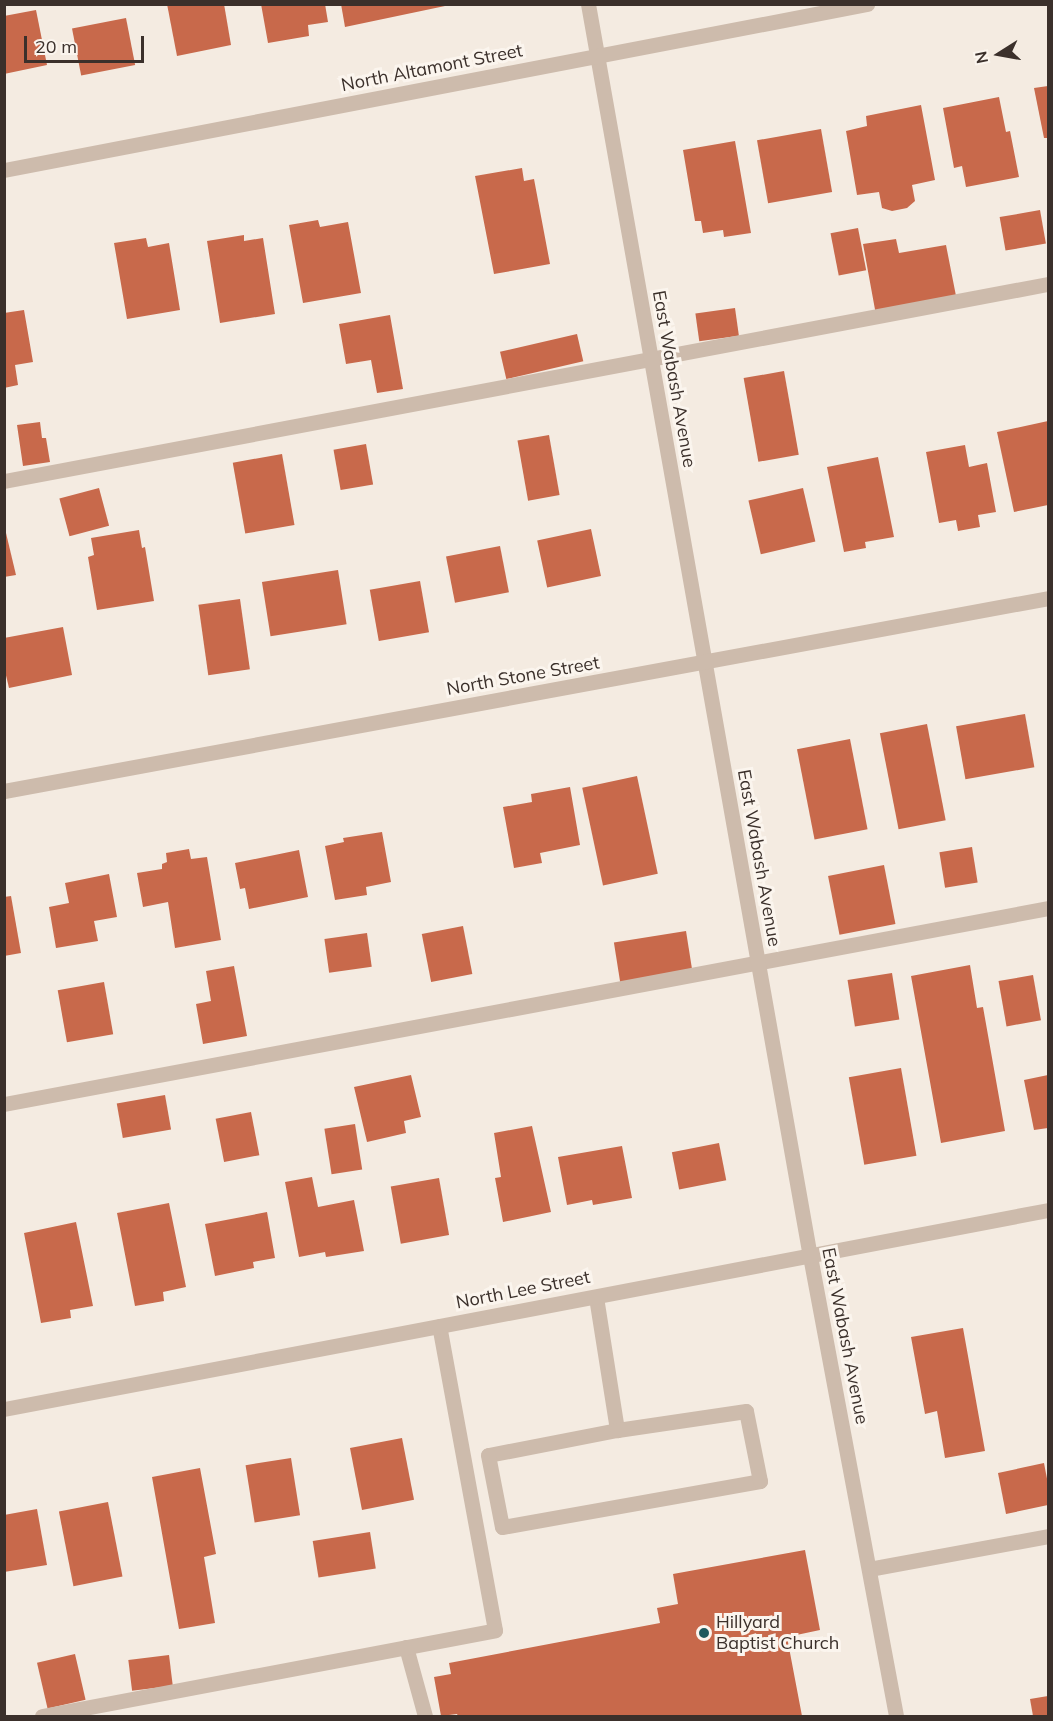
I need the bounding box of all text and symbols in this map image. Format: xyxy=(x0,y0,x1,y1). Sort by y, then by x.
scale bar xyxy=(27,24,147,62)
north arrow xyxy=(969,24,1029,84)
text: 20 m xyxy=(35,35,77,58)
street label: North Altamont Street xyxy=(339,40,525,96)
text: N xyxy=(970,50,992,65)
street label: East Wabash Avenue xyxy=(648,289,700,469)
street label: North Stone Street xyxy=(445,652,601,700)
street label: East Wabash Avenue xyxy=(733,768,785,948)
street label: East Wabash Avenue xyxy=(817,1246,873,1426)
street label: North Lee Street xyxy=(454,1266,592,1314)
place label: Hillyard Baptist Church xyxy=(716,1612,839,1654)
marker: Hillyard Baptist Church xyxy=(697,1626,711,1640)

